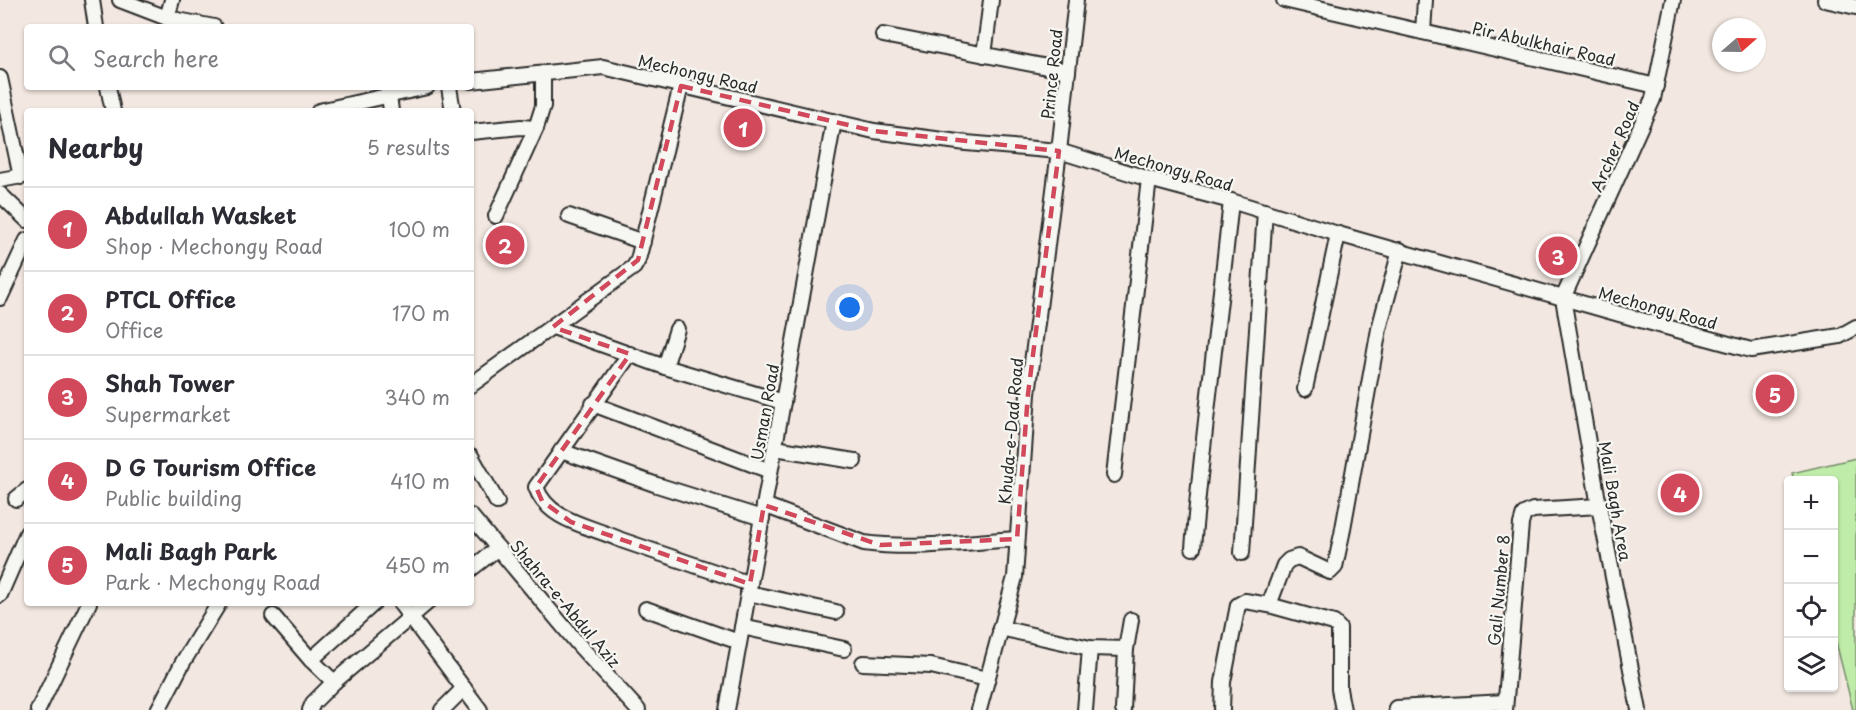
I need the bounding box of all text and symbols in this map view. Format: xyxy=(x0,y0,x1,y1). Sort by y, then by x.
street label: Pir Abulkhair Road xyxy=(1470,15,1618,71)
north arrow xyxy=(1712,18,1766,72)
search box xyxy=(24,24,474,90)
street label: Prince Road xyxy=(1034,28,1068,120)
icon: search xyxy=(45,41,78,74)
text: Search here xyxy=(93,41,219,74)
street label: Mechongy Road xyxy=(636,48,760,98)
street label: Archer Road xyxy=(1583,97,1645,195)
pin: 1 xyxy=(724,106,762,150)
text: Nearby xyxy=(48,128,143,167)
text: 5 results xyxy=(367,132,450,162)
street label: Mechongy Road xyxy=(1112,140,1236,196)
text: Abdullah Wasket xyxy=(105,198,297,231)
text: 1 xyxy=(63,214,72,244)
text: 100 m xyxy=(389,214,450,244)
pin: 2 xyxy=(486,222,524,268)
text: Shop · Mechongy Road xyxy=(105,231,323,261)
pin: 3 xyxy=(1538,234,1578,278)
street label: Mechongy Road xyxy=(1596,280,1720,334)
text: PTCL Office xyxy=(105,282,236,315)
your location xyxy=(835,293,864,322)
text: 2 xyxy=(60,298,75,328)
text: 170 m xyxy=(392,298,450,328)
text: Office xyxy=(105,315,163,345)
street label: Khuda-e-Dad Road xyxy=(992,357,1028,505)
street label: Usman Road xyxy=(744,362,784,462)
text: Shah Tower xyxy=(105,366,235,399)
pin: 5 xyxy=(1756,372,1794,416)
text: 3 xyxy=(61,382,74,412)
text: 340 m xyxy=(385,382,450,412)
text: Supermarket xyxy=(105,399,231,429)
street label: Mali Bagh Area xyxy=(1594,439,1638,563)
text: D G Tourism Office xyxy=(105,450,316,483)
text: 4 xyxy=(61,466,74,496)
text: 410 m xyxy=(390,466,450,496)
pin: 4 xyxy=(1660,470,1700,516)
map controls xyxy=(1784,476,1838,692)
button: + xyxy=(1784,476,1838,530)
text: Public building xyxy=(105,483,242,513)
button: − xyxy=(1784,530,1838,584)
street label: Gali Number 8 xyxy=(1481,533,1515,647)
text: Mali Bagh Park xyxy=(105,534,277,567)
street label: Shahra-e-Abdul Aziz xyxy=(505,534,627,672)
text: 5 xyxy=(61,550,74,580)
text: 450 m xyxy=(385,550,450,580)
text: Park · Mechongy Road xyxy=(105,567,321,597)
button: locate xyxy=(1784,584,1838,638)
button: layers xyxy=(1784,638,1838,692)

